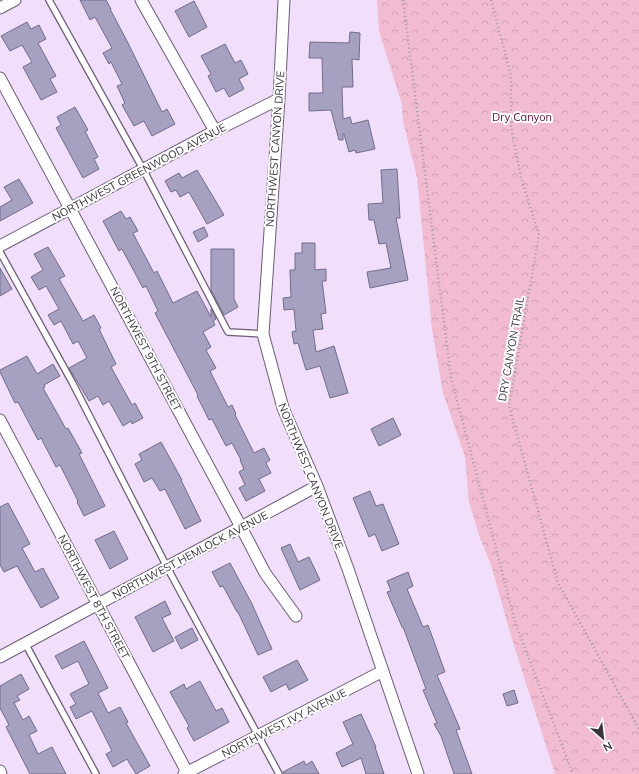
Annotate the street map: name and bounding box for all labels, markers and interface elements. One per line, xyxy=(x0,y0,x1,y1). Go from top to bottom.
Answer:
street label: NORTHWEST CANYON DRIVE xyxy=(263,71,287,227)
park label: Dry Canyon xyxy=(492,110,552,124)
street label: NORTHWEST GREENWOOD AVENUE xyxy=(50,120,228,224)
street label: NORTHWEST 9TH STREET xyxy=(107,284,185,414)
street label: DRY CANYON TRAIL xyxy=(495,296,527,402)
street label: NORTHWEST CANYON DRIVE xyxy=(275,401,347,551)
street label: NORTHWEST HEMLOCK AVENUE xyxy=(110,508,270,602)
street label: NORTHWEST 8TH STREET xyxy=(55,532,133,662)
street label: NORTHWEST IVY AVENUE xyxy=(219,685,349,761)
north arrow xyxy=(583,718,623,758)
text: N xyxy=(601,739,615,755)

